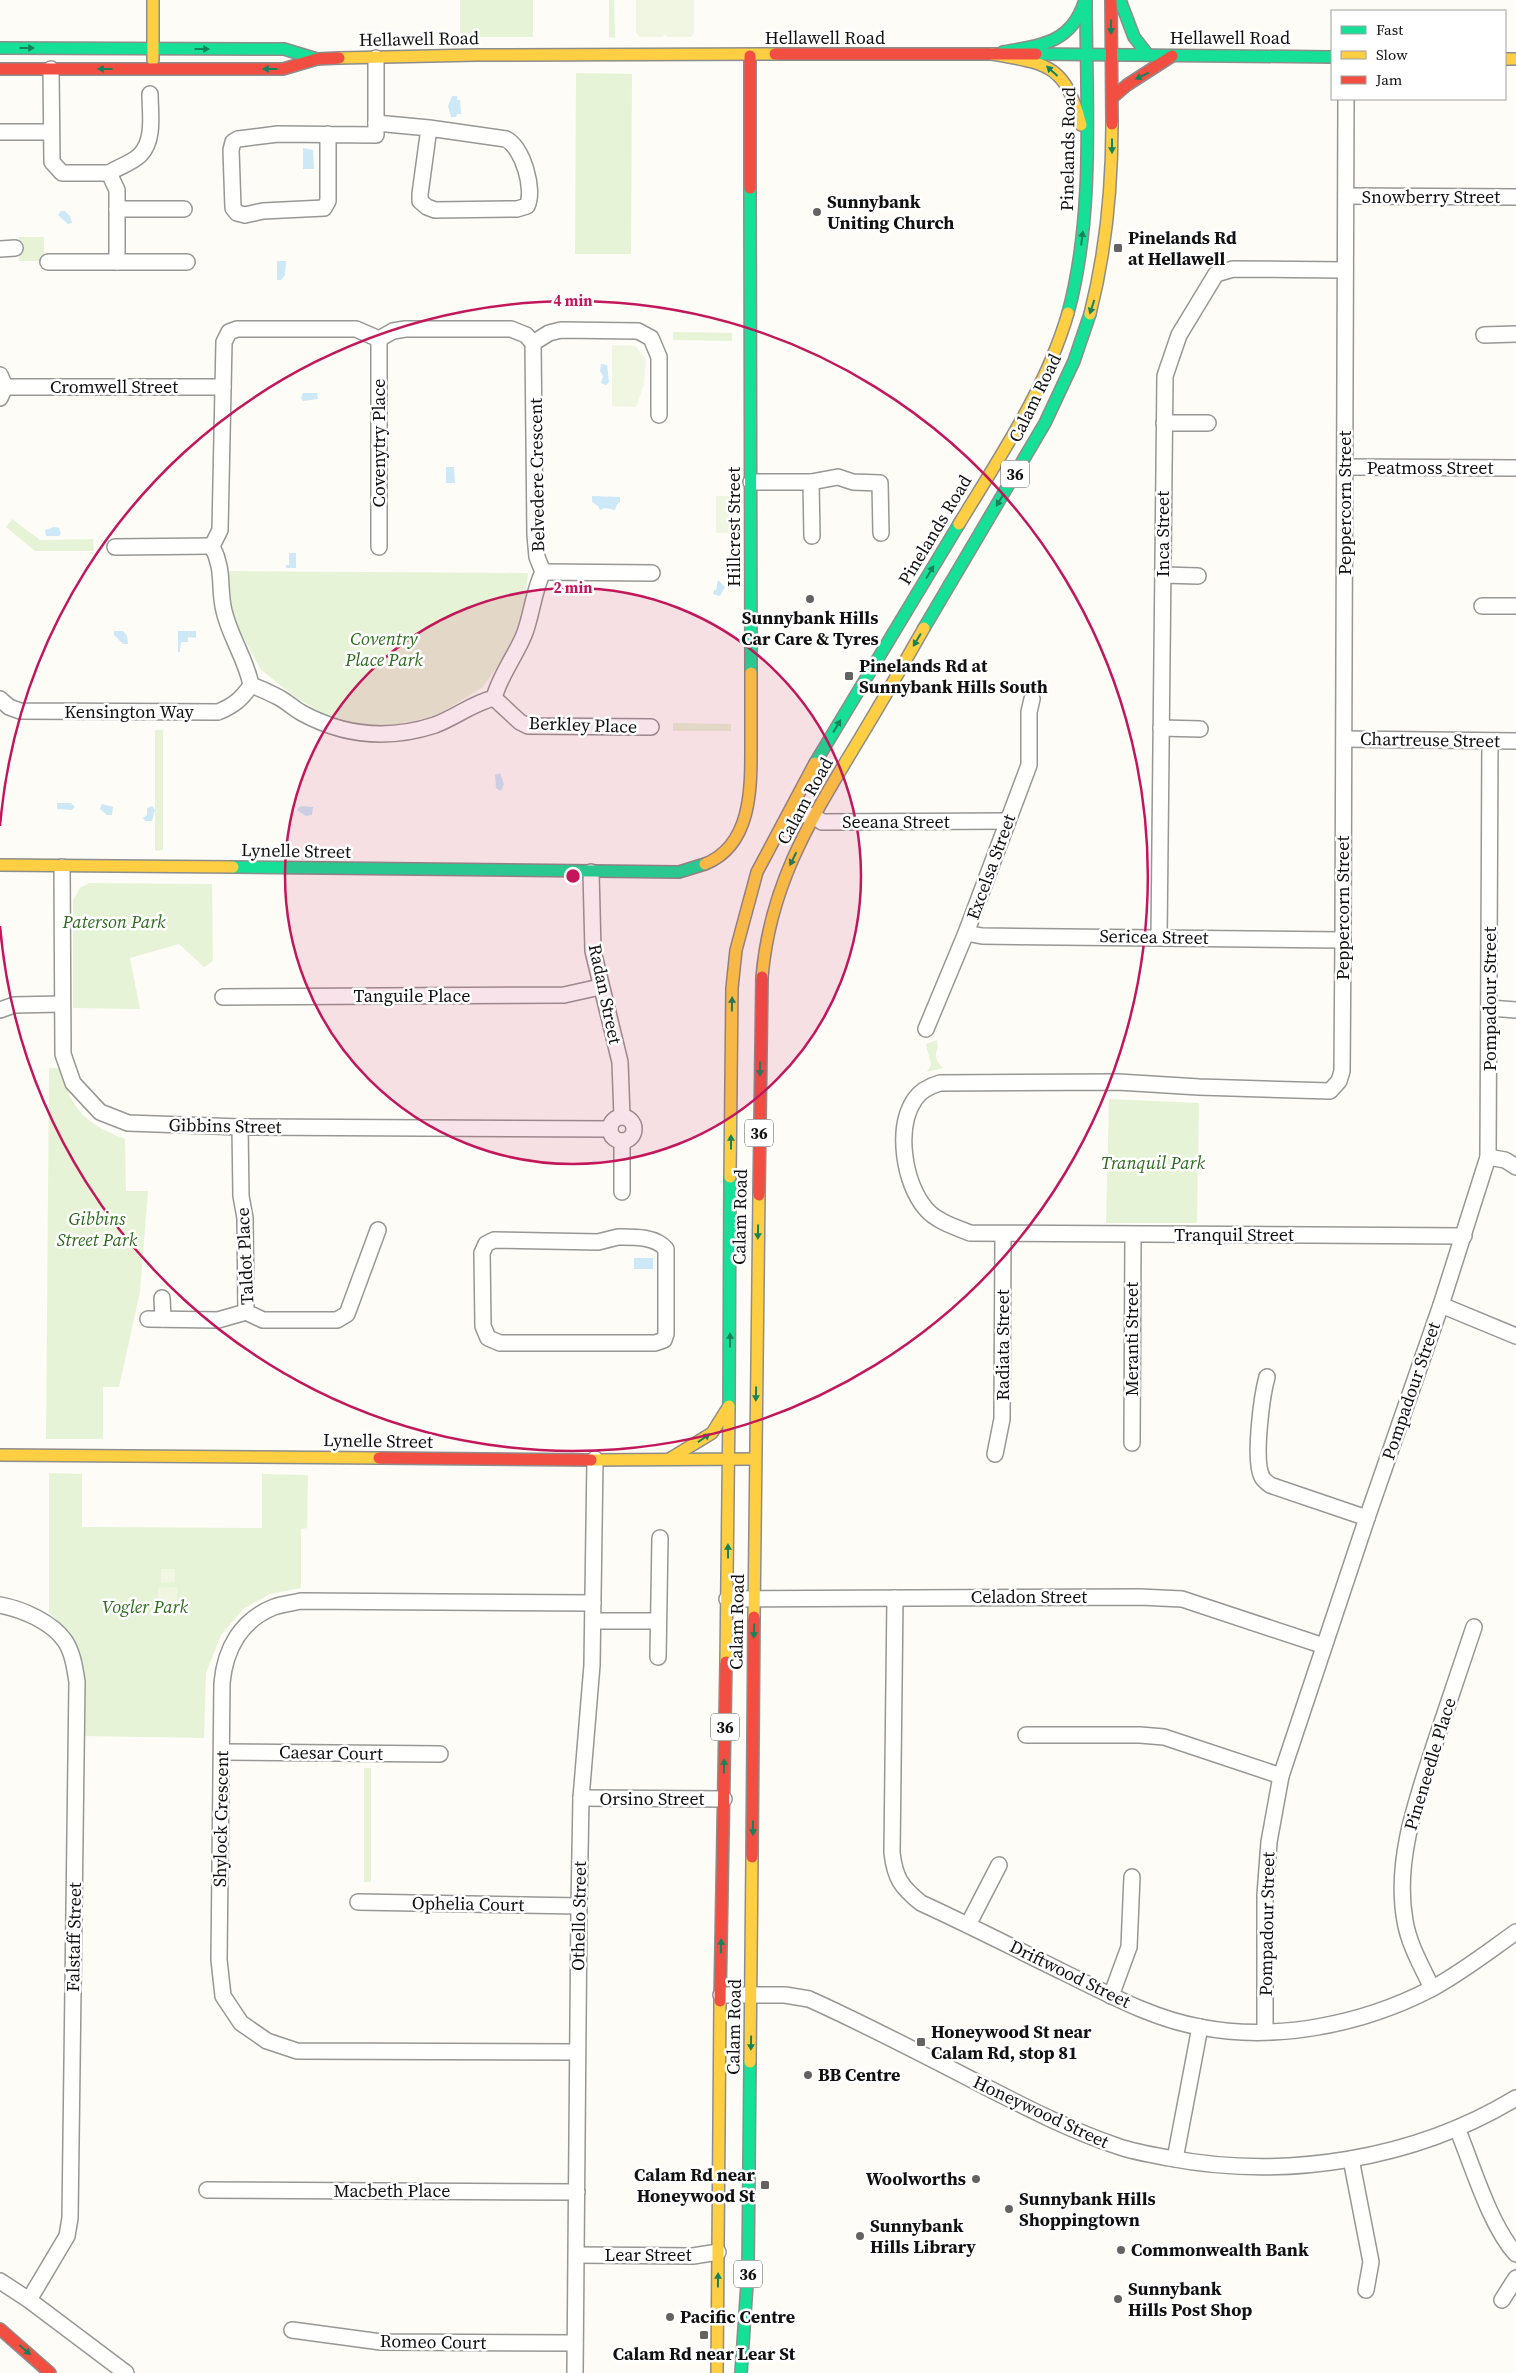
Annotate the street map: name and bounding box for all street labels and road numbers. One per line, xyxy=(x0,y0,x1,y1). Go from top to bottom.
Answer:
street label: Hellawell Road xyxy=(359,25,479,52)
street label: Hellawell Road xyxy=(765,25,885,50)
street label: Hellawell Road xyxy=(1170,25,1290,50)
street label: Pinelands Road xyxy=(1054,87,1081,211)
street label: Snowberry Street xyxy=(1362,184,1500,209)
street label: Calam Road xyxy=(1002,349,1067,446)
street label: Cromwell Street xyxy=(50,374,178,399)
street label: Covenytry Place xyxy=(366,379,391,507)
street label: Belvedere Crescent xyxy=(523,398,550,552)
street label: Peppercorn Street xyxy=(1332,431,1357,575)
street label: Peatmoss Street xyxy=(1367,455,1493,480)
road number: 36 xyxy=(1001,460,1029,488)
street label: Hillcrest Street xyxy=(721,467,746,587)
street label: Pinelands Road xyxy=(892,470,977,589)
street label: Inca Street xyxy=(1150,491,1175,577)
street label: Kensington Way xyxy=(64,699,195,724)
street label: Berkley Place xyxy=(528,710,638,739)
street label: Chartreuse Street xyxy=(1360,726,1500,753)
street label: Calam Road xyxy=(770,753,839,849)
street label: Seeana Street xyxy=(842,809,950,834)
street label: Excelsa Street xyxy=(960,810,1021,923)
street label: Peppercorn Street xyxy=(1330,836,1355,980)
street label: Lynelle Street xyxy=(241,837,351,864)
street label: Sericea Street xyxy=(1099,923,1209,950)
street label: Pompadour Street xyxy=(1477,927,1502,1071)
street label: Radan Street xyxy=(583,942,628,1046)
street label: Tanguile Place xyxy=(354,983,470,1008)
street label: Gibbins Street xyxy=(168,1112,282,1139)
road number: 36 xyxy=(745,1120,773,1146)
street label: Calam Road xyxy=(726,1169,753,1265)
street label: Taldot Place xyxy=(229,1207,260,1305)
street label: Tranquil Street xyxy=(1174,1222,1294,1247)
street label: Meranti Street xyxy=(1119,1282,1144,1396)
street label: Radiata Street xyxy=(990,1289,1015,1401)
street label: Pompadour Street xyxy=(1375,1318,1446,1463)
street label: Lynelle Street xyxy=(323,1427,433,1454)
street label: Calam Road xyxy=(723,1574,750,1670)
street label: Celadon Street xyxy=(971,1584,1087,1609)
street label: Pineneedle Place xyxy=(1397,1695,1462,1833)
road number: 36 xyxy=(711,1714,739,1740)
street label: Caesar Court xyxy=(279,1739,383,1766)
street label: Shylock Crescent xyxy=(207,1750,234,1887)
street label: Orsino Street xyxy=(600,1786,705,1811)
street label: Pompadour Street xyxy=(1253,1851,1280,1996)
street label: Othello Street xyxy=(565,1861,592,1971)
street label: Falstaff Street xyxy=(60,1882,87,1992)
street label: Ophelia Court xyxy=(412,1890,525,1917)
street label: Driftwood Street xyxy=(1006,1933,1135,2014)
street label: Calam Road xyxy=(720,1979,747,2075)
street label: Honeywood Street xyxy=(969,2069,1113,2154)
street label: Macbeth Place xyxy=(334,2178,450,2203)
street label: Lear Street xyxy=(604,2242,692,2267)
road number: 36 xyxy=(734,2260,762,2288)
street label: Romeo Court xyxy=(380,2328,486,2355)

